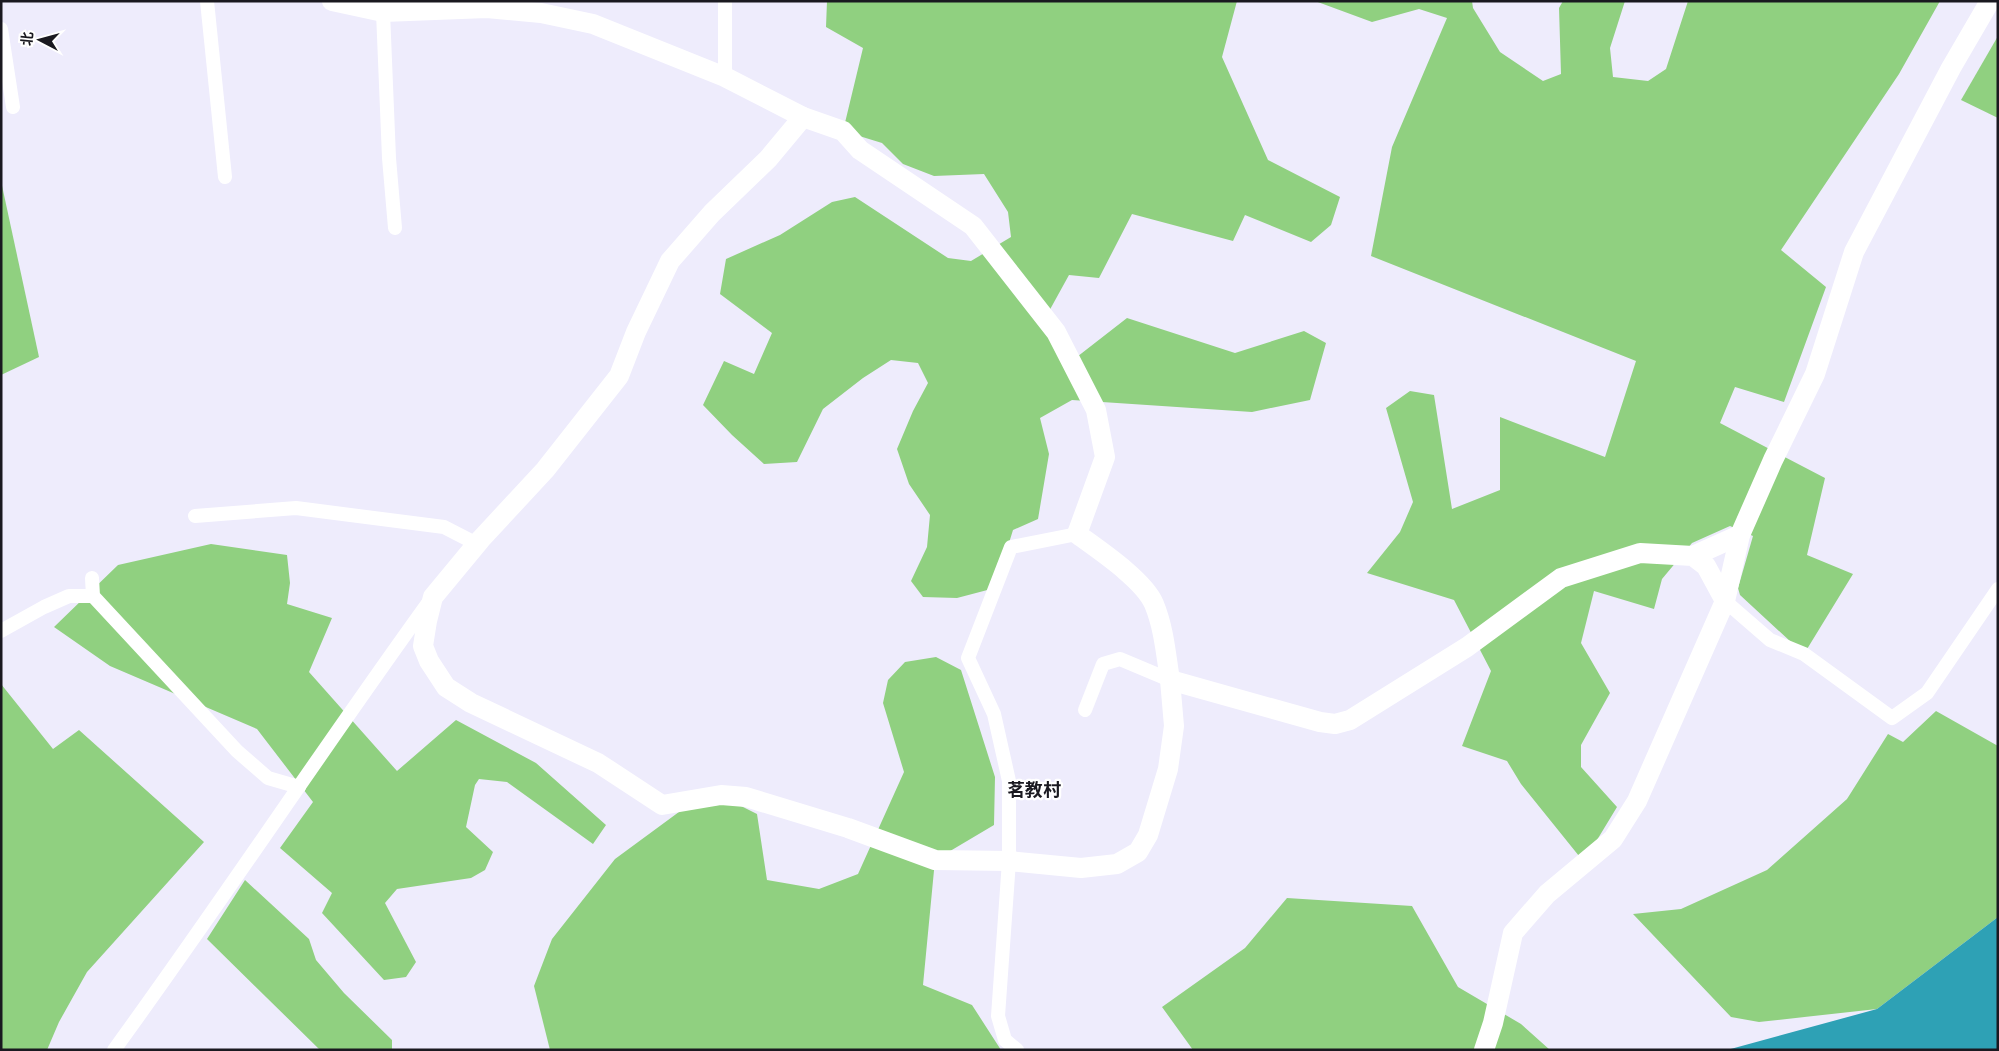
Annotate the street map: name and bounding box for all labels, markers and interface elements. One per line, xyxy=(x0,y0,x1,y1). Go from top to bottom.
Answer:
north arrow xyxy=(15,15,65,65)
text: 北 xyxy=(16,31,37,47)
district label: 茗教村 xyxy=(1007,777,1061,801)

